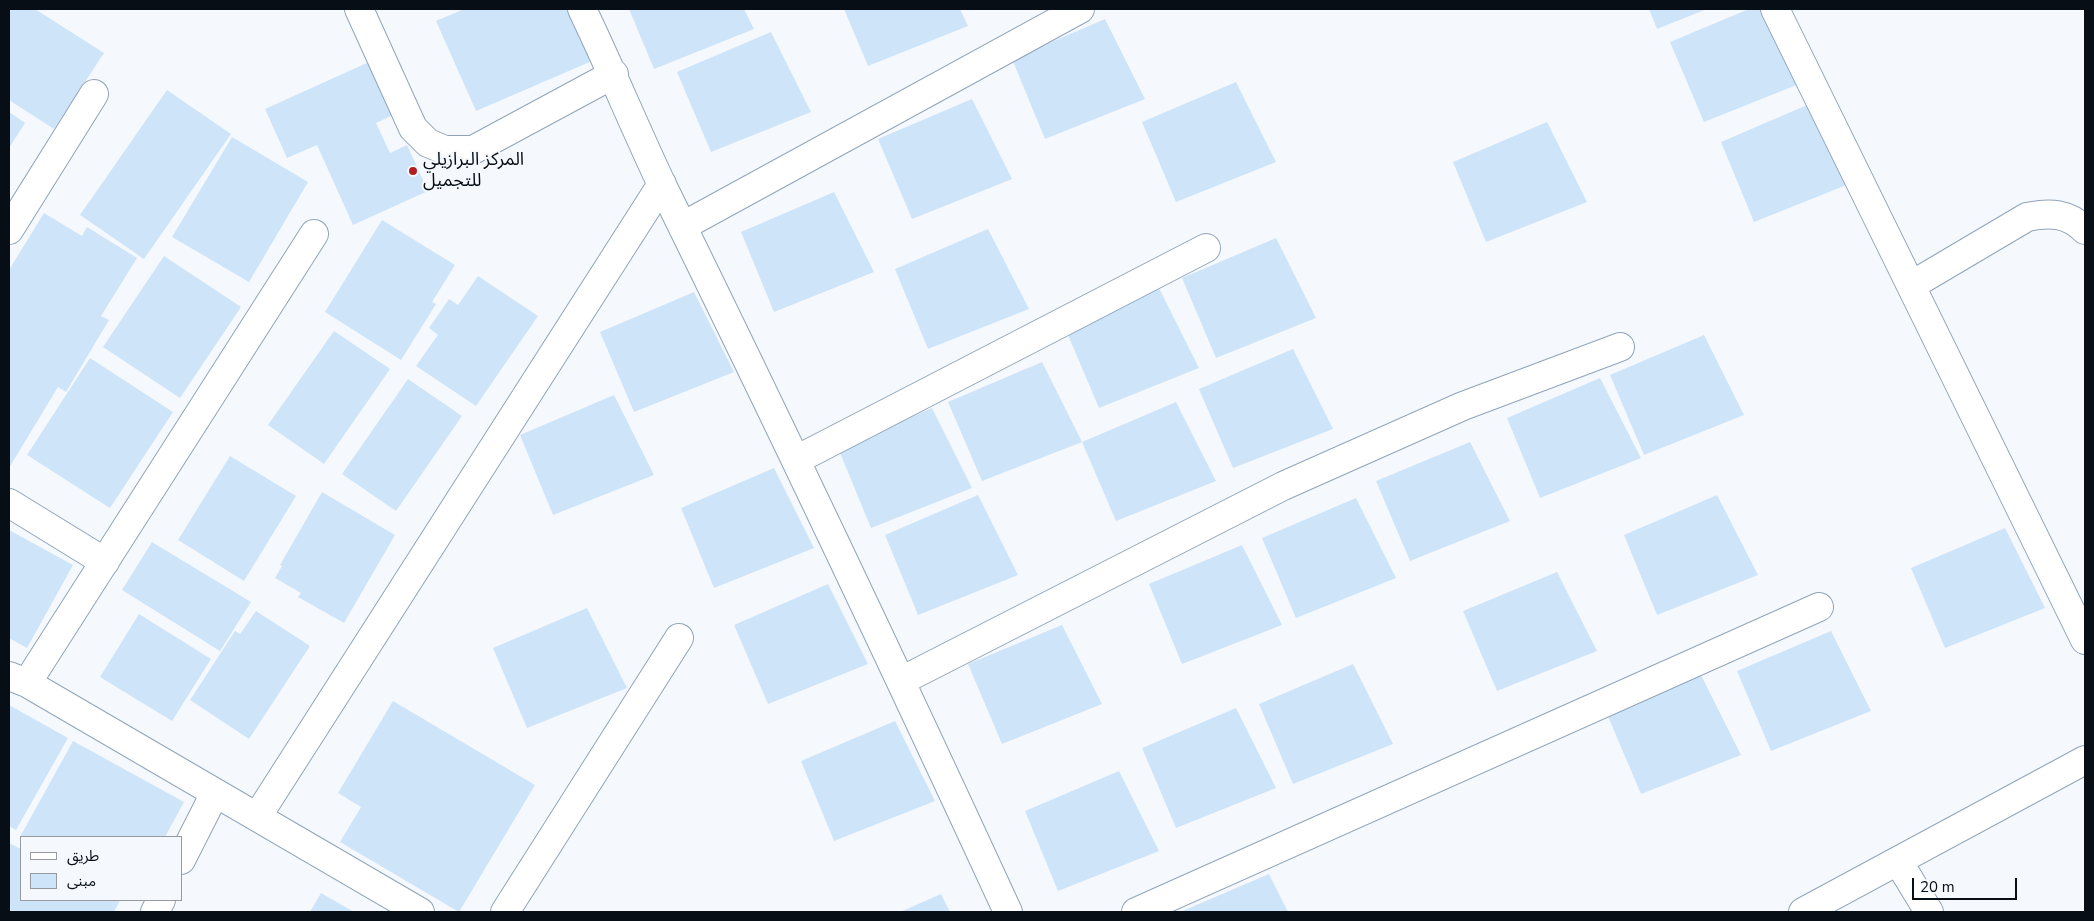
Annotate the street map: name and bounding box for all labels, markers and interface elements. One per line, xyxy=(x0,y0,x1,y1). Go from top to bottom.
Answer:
place label: المركز البرازيلي للتجميل xyxy=(423,150,524,192)
marker: المركز البرازيلي للتجميل xyxy=(407,165,419,177)
legend xyxy=(20,836,182,901)
text: طريق xyxy=(67,846,99,866)
scale bar xyxy=(1914,868,2019,900)
text: مبنى xyxy=(67,871,96,891)
text: 20 m xyxy=(1920,877,1955,897)

